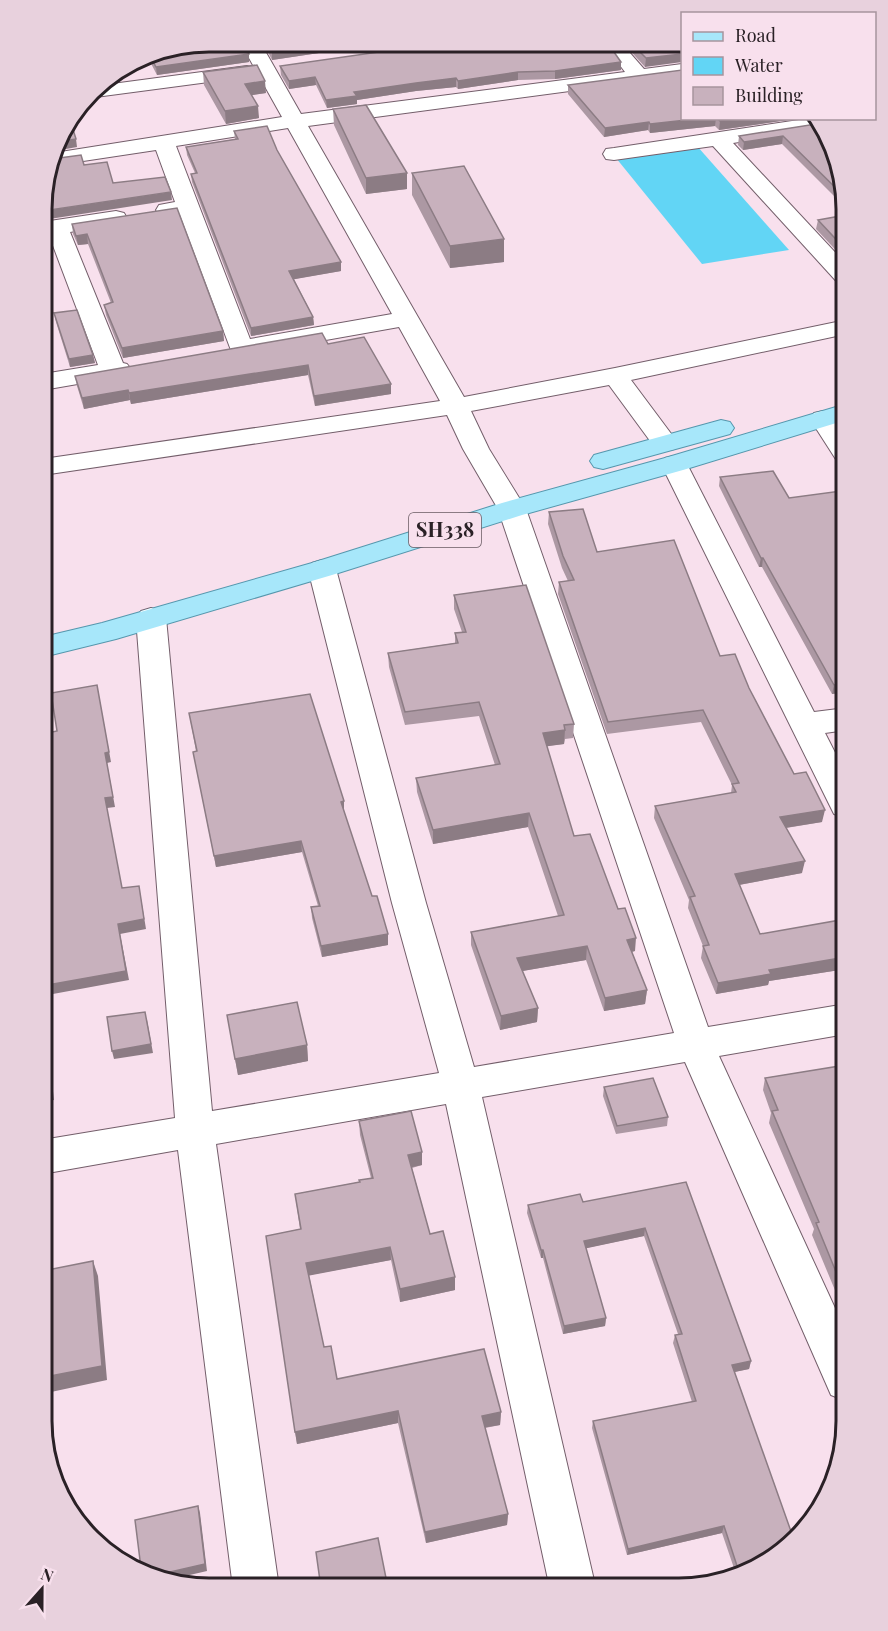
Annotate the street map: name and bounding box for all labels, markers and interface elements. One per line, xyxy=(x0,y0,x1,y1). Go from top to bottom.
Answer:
legend xyxy=(681,12,876,120)
text: Road xyxy=(735,23,776,47)
text: Water xyxy=(734,53,783,77)
text: Building xyxy=(735,83,803,107)
road number: SH338 xyxy=(409,513,481,547)
north arrow xyxy=(12,1559,72,1619)
text: N xyxy=(38,1563,57,1587)

